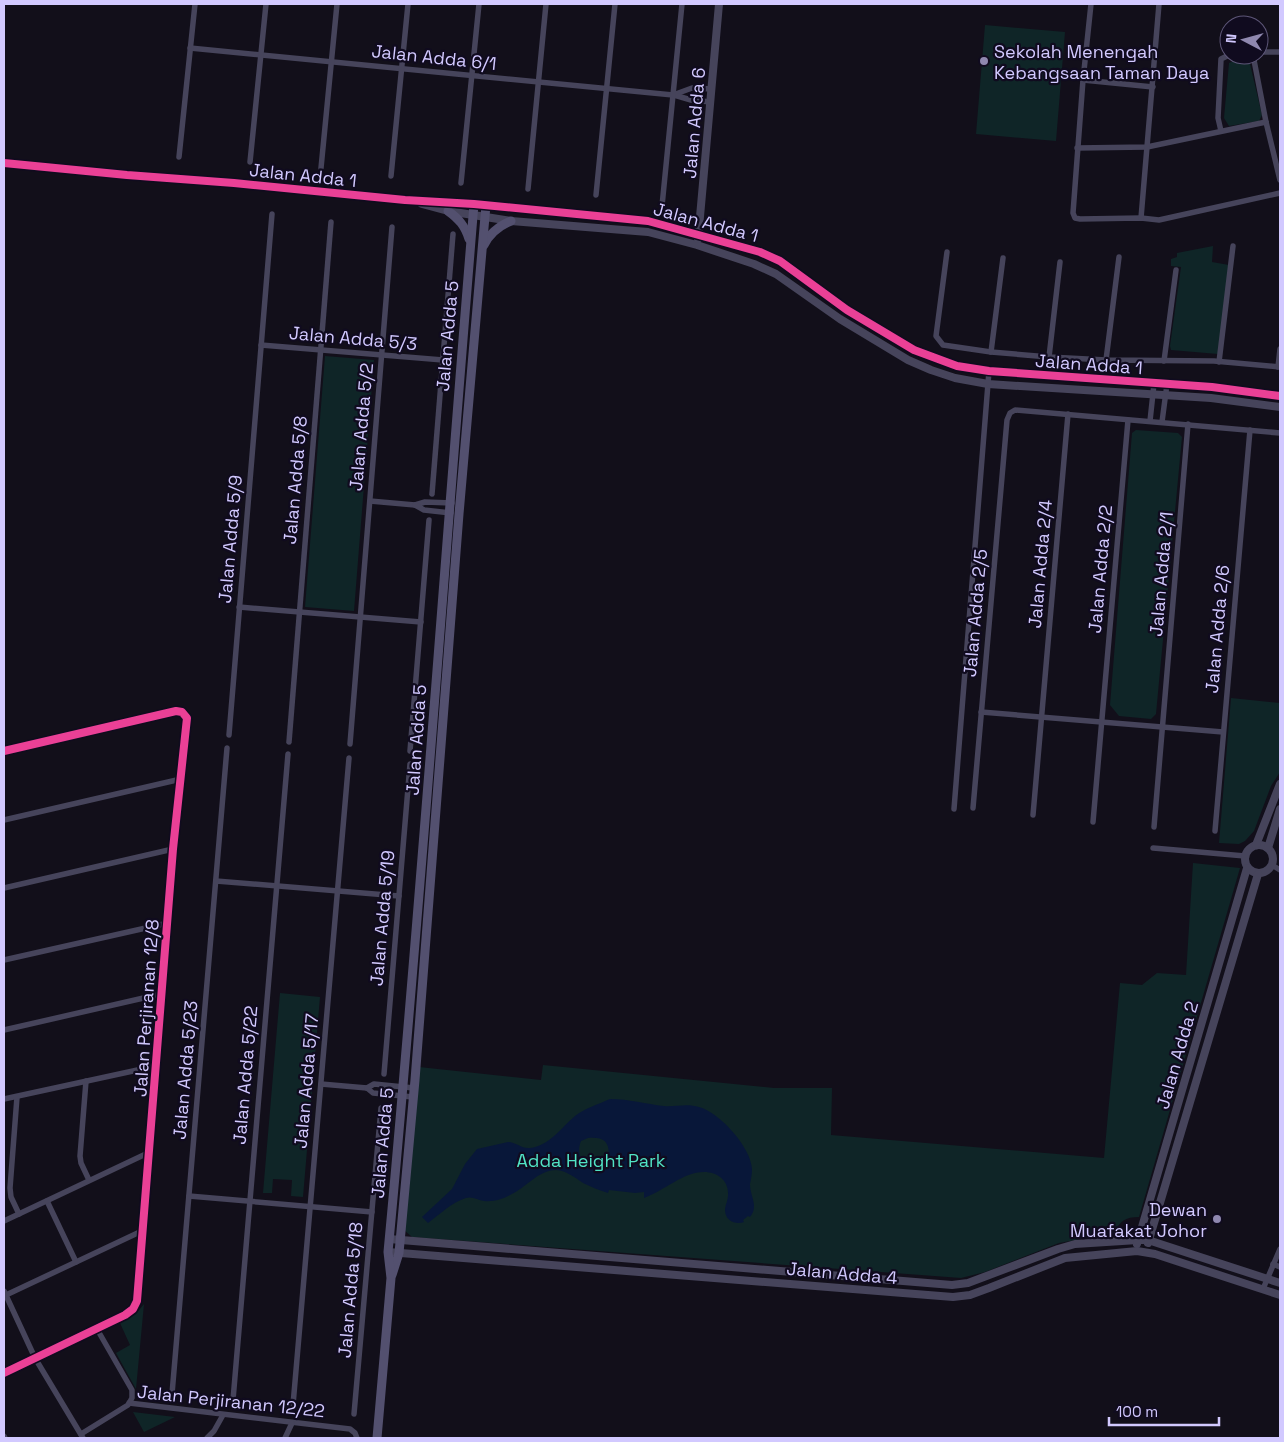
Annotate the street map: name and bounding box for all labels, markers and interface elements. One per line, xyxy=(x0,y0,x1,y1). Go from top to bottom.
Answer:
north arrow xyxy=(1219,15,1269,65)
text: N xyxy=(1222,33,1241,44)
street label: Jalan Adda 6/1 xyxy=(370,39,498,75)
place label: Sekolah Menengah Kebangsaan Taman Daya xyxy=(994,40,1209,84)
marker: Sekolah Menengah Kebangsaan Taman Daya xyxy=(978,55,990,67)
street label: Jalan Adda 6 xyxy=(678,67,710,179)
street label: Jalan Adda 1 xyxy=(248,158,358,192)
street label: Jalan Adda 1 xyxy=(651,197,761,247)
street label: Jalan Adda 5 xyxy=(431,280,463,392)
street label: Jalan Adda 5/3 xyxy=(288,321,418,355)
street label: Jalan Adda 1 xyxy=(1034,349,1144,379)
street label: Jalan Adda 5/2 xyxy=(344,362,378,492)
street label: Jalan Adda 5/8 xyxy=(278,415,312,545)
street label: Jalan Adda 5/9 xyxy=(213,474,247,604)
street label: Jalan Adda 2/4 xyxy=(1023,499,1057,629)
street label: Jalan Adda 2/2 xyxy=(1083,504,1117,634)
street label: Jalan Adda 2/1 xyxy=(1144,511,1178,637)
street label: Jalan Adda 2/5 xyxy=(958,548,992,678)
street label: Jalan Adda 2/6 xyxy=(1200,564,1234,694)
street label: Jalan Adda 5 xyxy=(401,684,431,796)
street label: Jalan Adda 5/19 xyxy=(365,849,399,987)
street label: Jalan Perjiranan 12/8 xyxy=(128,918,164,1098)
street label: Jalan Adda 2 xyxy=(1151,998,1203,1112)
street label: Jalan Adda 5/23 xyxy=(167,1000,203,1140)
street label: Jalan Adda 5/22 xyxy=(227,1005,263,1145)
street label: Jalan Adda 5/17 xyxy=(289,1013,323,1149)
street label: Jalan Adda 5 xyxy=(366,1087,398,1199)
park label: Adda Height Park xyxy=(516,1149,666,1172)
place label: Dewan Muafakat Johor xyxy=(1070,1198,1207,1242)
marker: Dewan Muafakat Johor xyxy=(1211,1213,1223,1225)
street label: Jalan Adda 5/18 xyxy=(333,1221,367,1359)
street label: Jalan Adda 4 xyxy=(785,1257,899,1289)
street label: Jalan Perjiranan 12/22 xyxy=(136,1380,326,1422)
scale bar xyxy=(1109,1394,1219,1426)
text: 100 m xyxy=(1116,1402,1158,1421)

